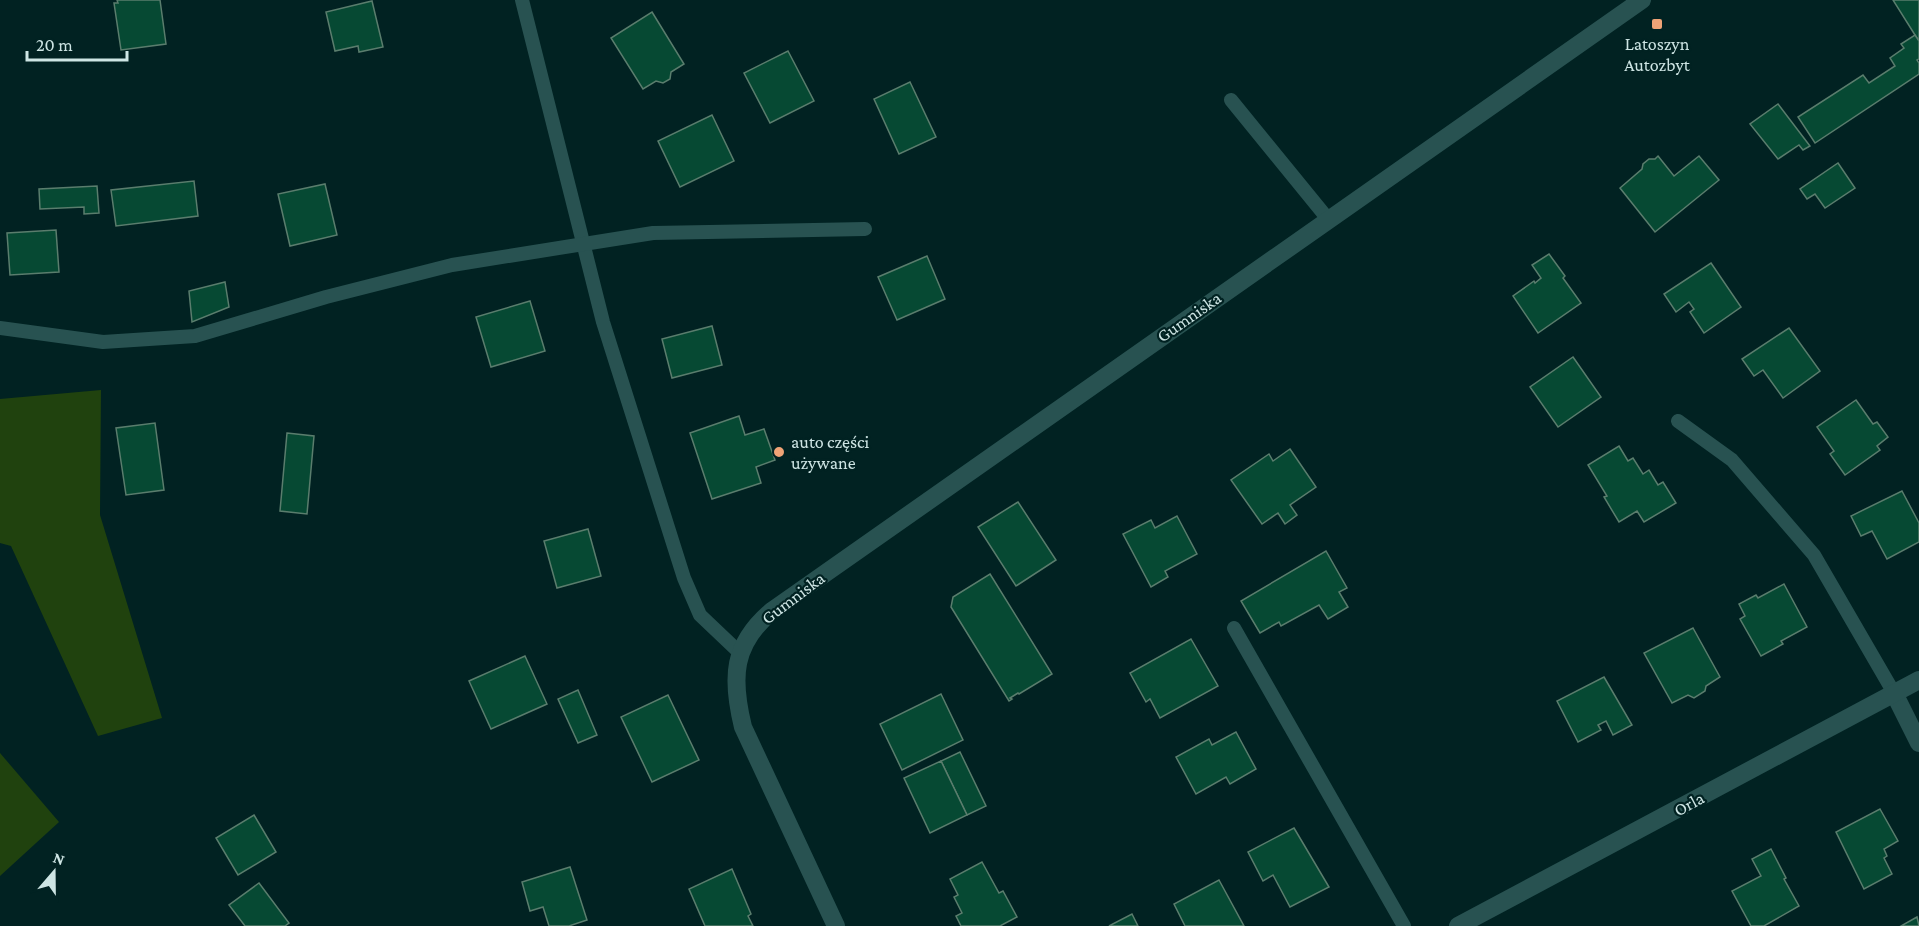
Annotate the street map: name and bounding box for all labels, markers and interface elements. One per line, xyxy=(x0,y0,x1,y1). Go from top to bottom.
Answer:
marker: Latoszyn Autozbyt xyxy=(1650,17,1664,31)
scale bar xyxy=(27,24,128,62)
place label: Latoszyn Autozbyt xyxy=(1624,34,1691,75)
text: 20 m xyxy=(36,35,73,55)
street label: Gumniska xyxy=(1153,288,1225,346)
place label: auto części używane xyxy=(791,432,870,473)
marker: auto części używane xyxy=(772,445,786,459)
street label: Gumniska xyxy=(758,568,828,628)
street label: Orla xyxy=(1670,788,1708,820)
north arrow xyxy=(24,842,84,902)
text: N xyxy=(51,849,67,868)

